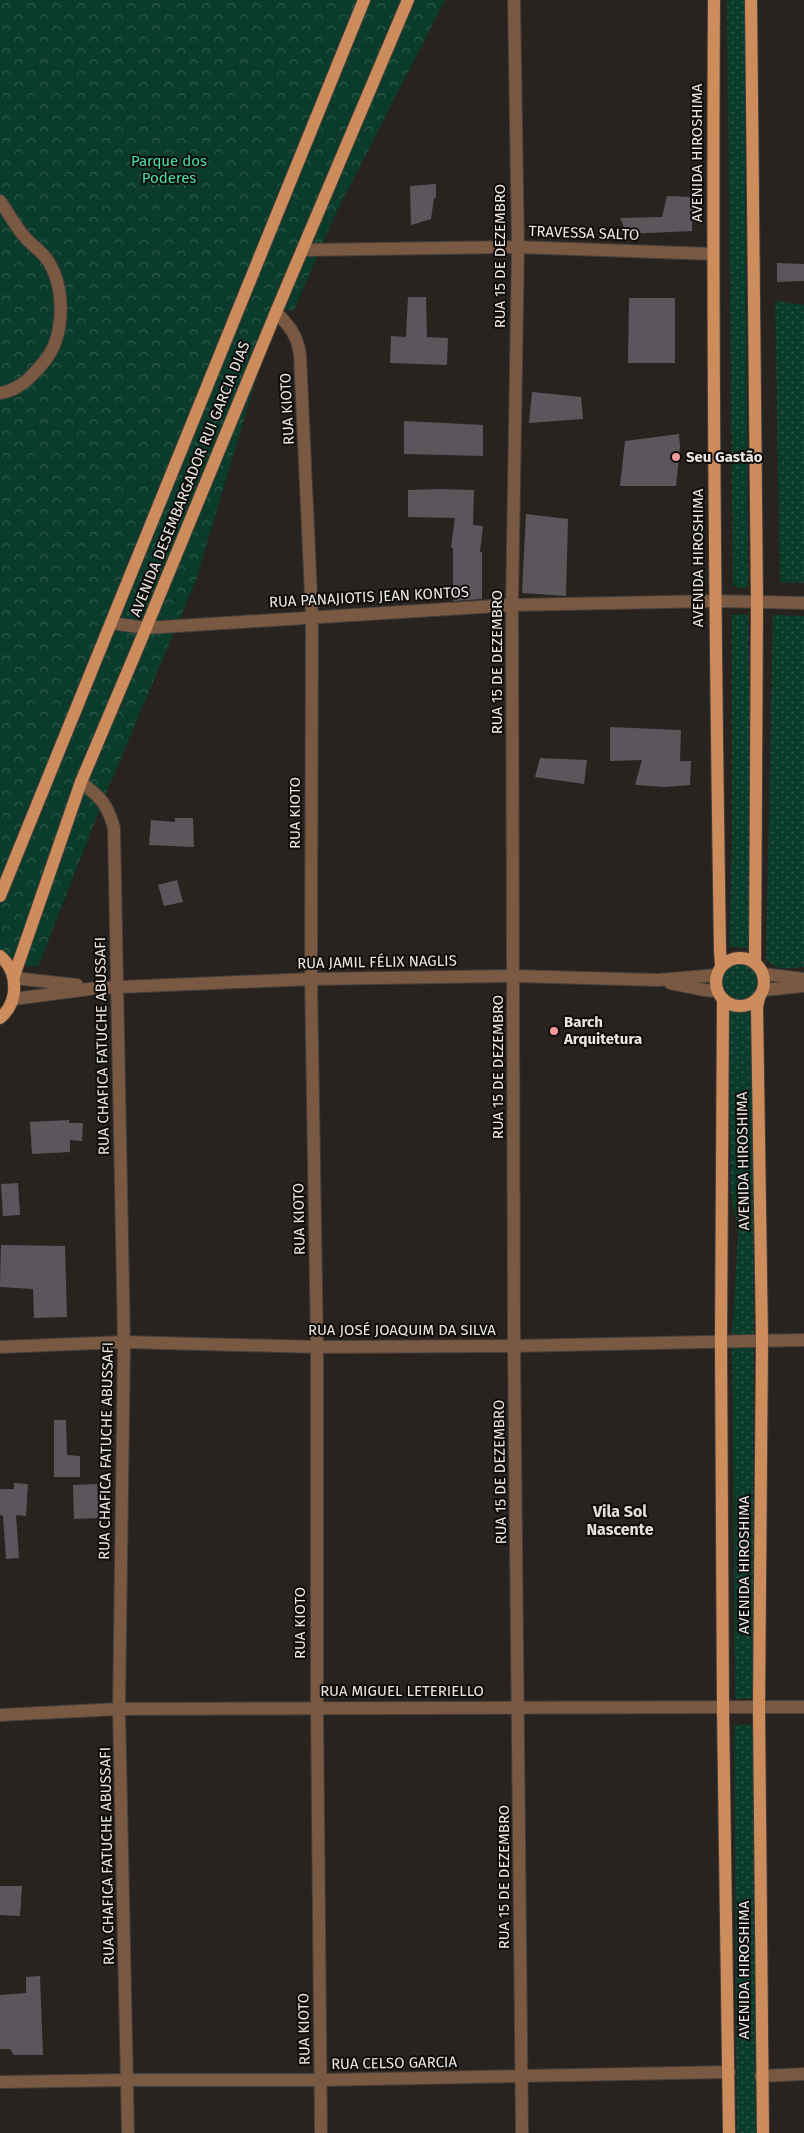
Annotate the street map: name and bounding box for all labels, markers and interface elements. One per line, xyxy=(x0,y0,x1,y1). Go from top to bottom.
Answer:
street label: AVENIDA HIROSHIMA xyxy=(688,83,706,222)
park label: Parque dos Poderes xyxy=(131,152,207,187)
street label: RUA 15 DE DEZEMBRO xyxy=(491,184,509,328)
street label: TRAVESSA SALTO xyxy=(528,222,640,244)
street label: AVENIDA DESEMBARGADOR RUI GARCIA DIAS xyxy=(126,339,254,619)
street label: RUA KIOTO xyxy=(276,373,298,445)
place label: Seu Gastão xyxy=(686,448,763,466)
marker: Seu Gastão xyxy=(670,451,682,463)
street label: AVENIDA HIROSHIMA xyxy=(689,488,707,627)
street label: RUA PANAJIOTIS JEAN KONTOS xyxy=(269,583,469,611)
street label: RUA 15 DE DEZEMBRO xyxy=(488,590,506,734)
street label: RUA KIOTO xyxy=(286,777,304,849)
street label: RUA CHAFICA FATUCHE ABUSSAFI xyxy=(91,937,113,1155)
street label: RUA JAMIL FÉLIX NAGLIS xyxy=(297,952,457,972)
street label: RUA 15 DE DEZEMBRO xyxy=(489,995,507,1139)
place label: Barch Arquitetura xyxy=(563,1013,642,1048)
marker: Barch Arquitetura xyxy=(548,1025,560,1037)
street label: AVENIDA HIROSHIMA xyxy=(733,1091,753,1230)
street label: RUA KIOTO xyxy=(289,1183,309,1255)
street label: RUA JOSÉ JOAQUIM DA SILVA xyxy=(308,1321,496,1339)
street label: RUA CHAFICA FATUCHE ABUSSAFI xyxy=(95,1342,117,1560)
street label: RUA 15 DE DEZEMBRO xyxy=(490,1400,510,1544)
street label: AVENIDA HIROSHIMA xyxy=(735,1495,753,1634)
district label: Vila Sol Nascente xyxy=(586,1502,654,1539)
street label: RUA KIOTO xyxy=(291,1587,309,1659)
street label: RUA MIGUEL LETERIELLO xyxy=(320,1682,484,1700)
street label: RUA CHAFICA FATUCHE ABUSSAFI xyxy=(96,1747,118,1965)
street label: RUA 15 DE DEZEMBRO xyxy=(495,1805,513,1949)
street label: AVENIDA HIROSHIMA xyxy=(735,1900,753,2039)
street label: RUA KIOTO xyxy=(294,1993,314,2065)
street label: RUA CELSO GARCIA xyxy=(331,2053,458,2073)

